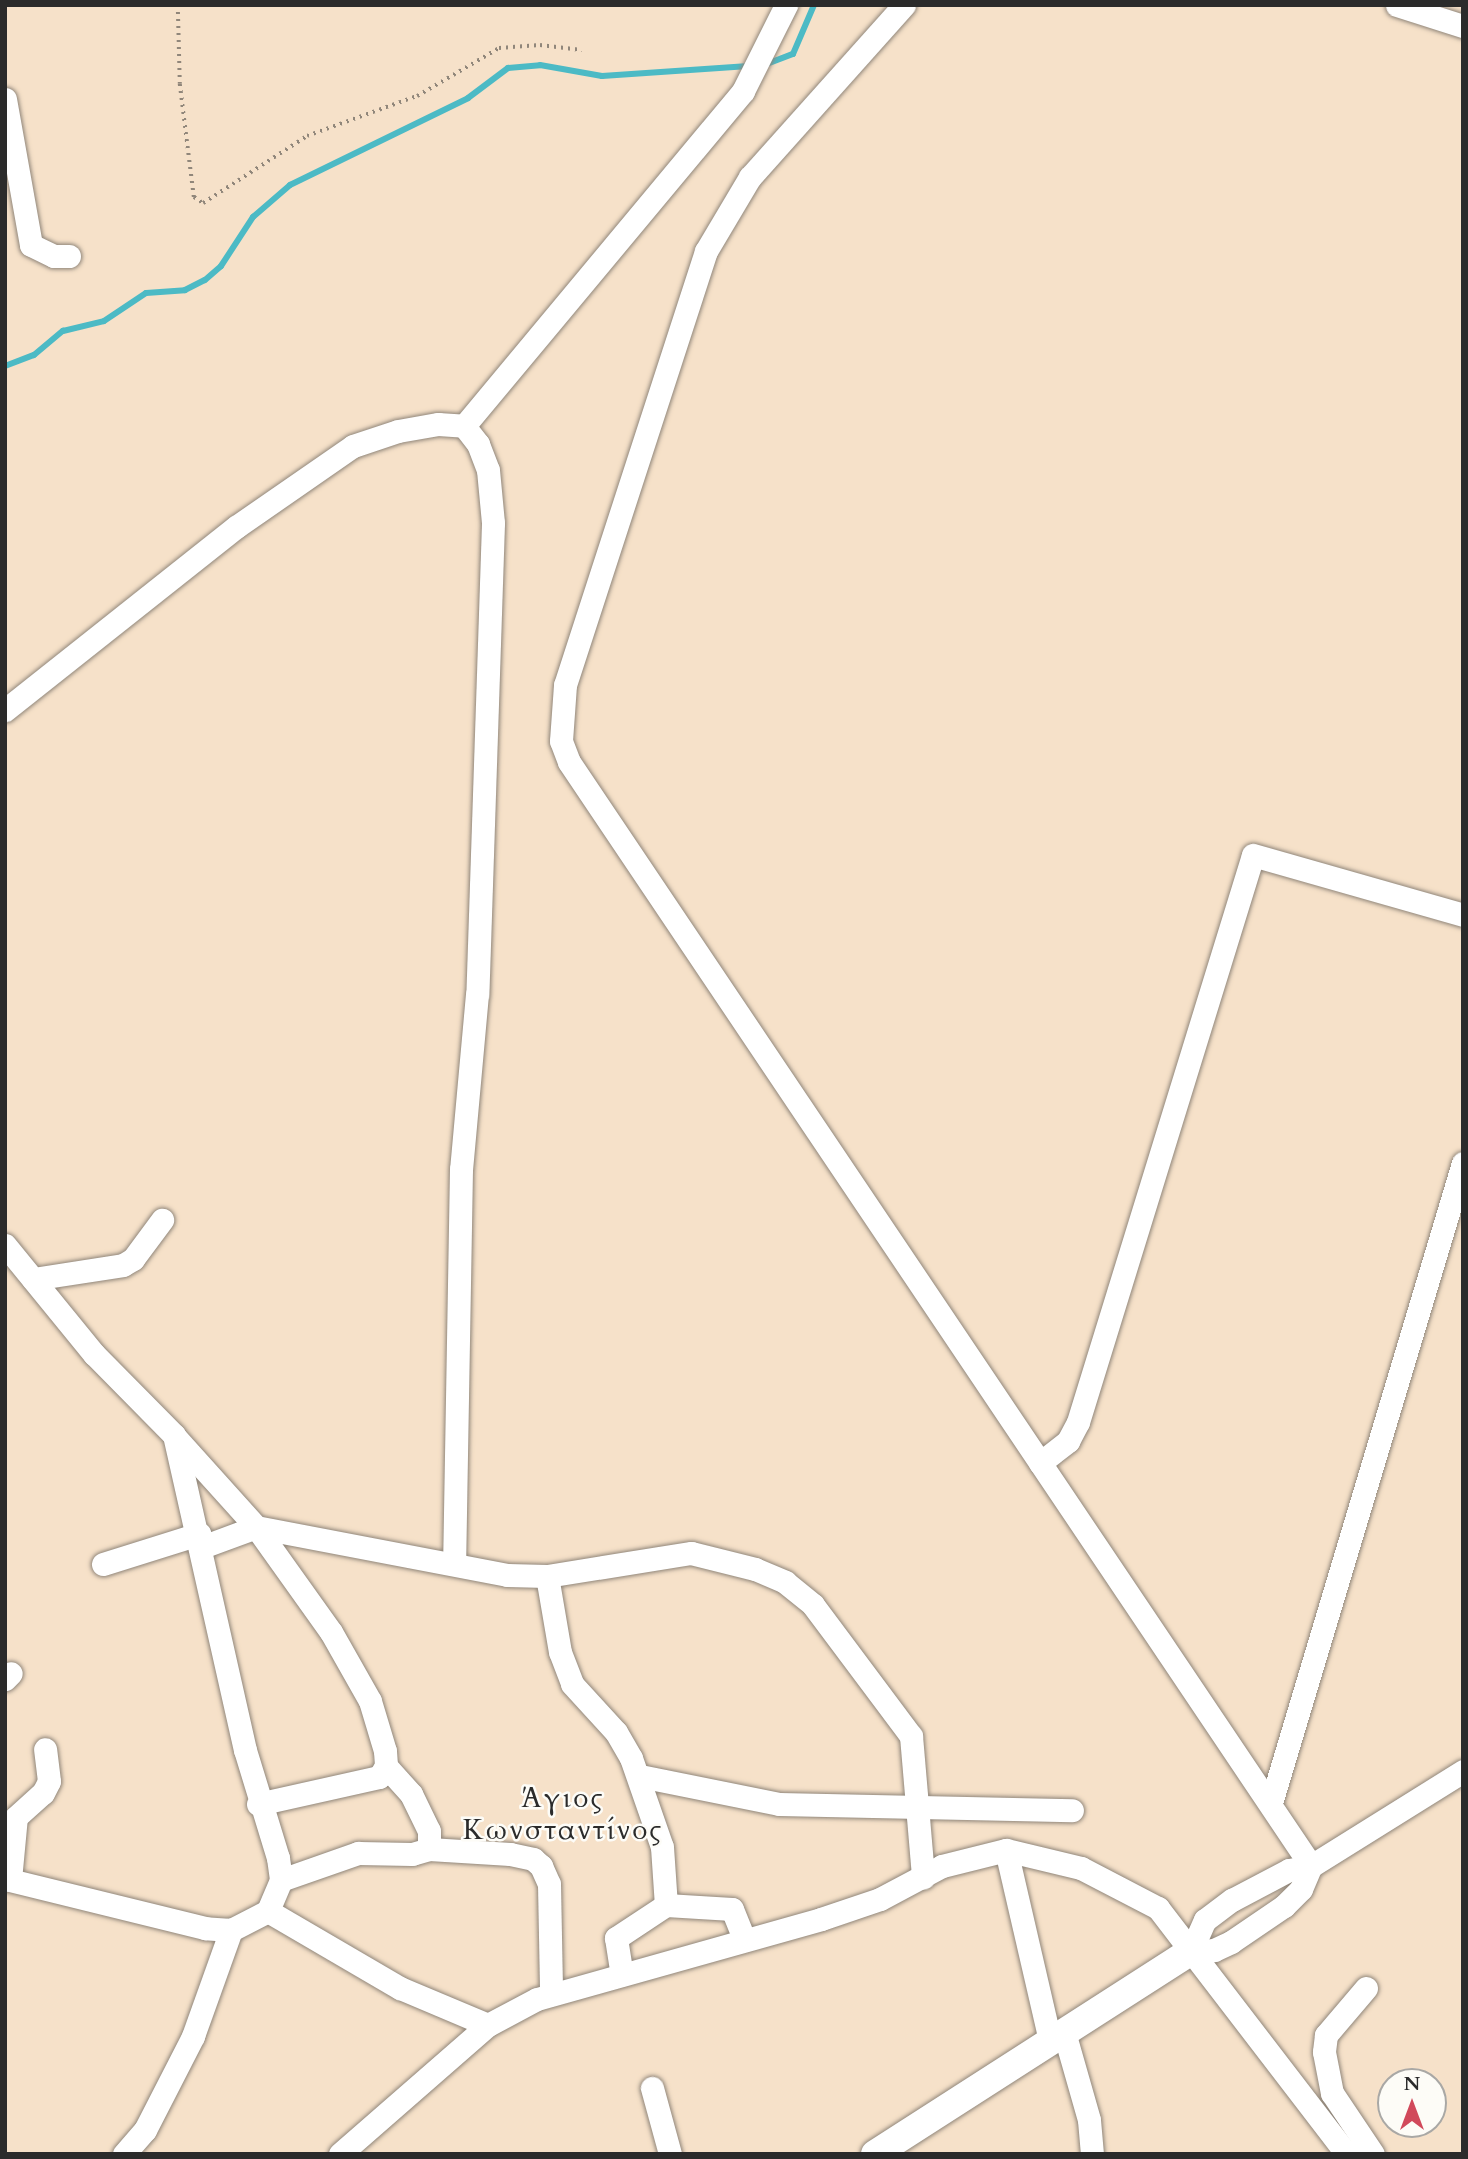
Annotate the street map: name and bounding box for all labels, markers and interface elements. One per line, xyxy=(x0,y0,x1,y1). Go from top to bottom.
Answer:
district label: Άγιος Κωνσταντίνος xyxy=(464,1781,662,1847)
north arrow xyxy=(1377,2068,1447,2138)
text: N xyxy=(1404,2071,1420,2097)

